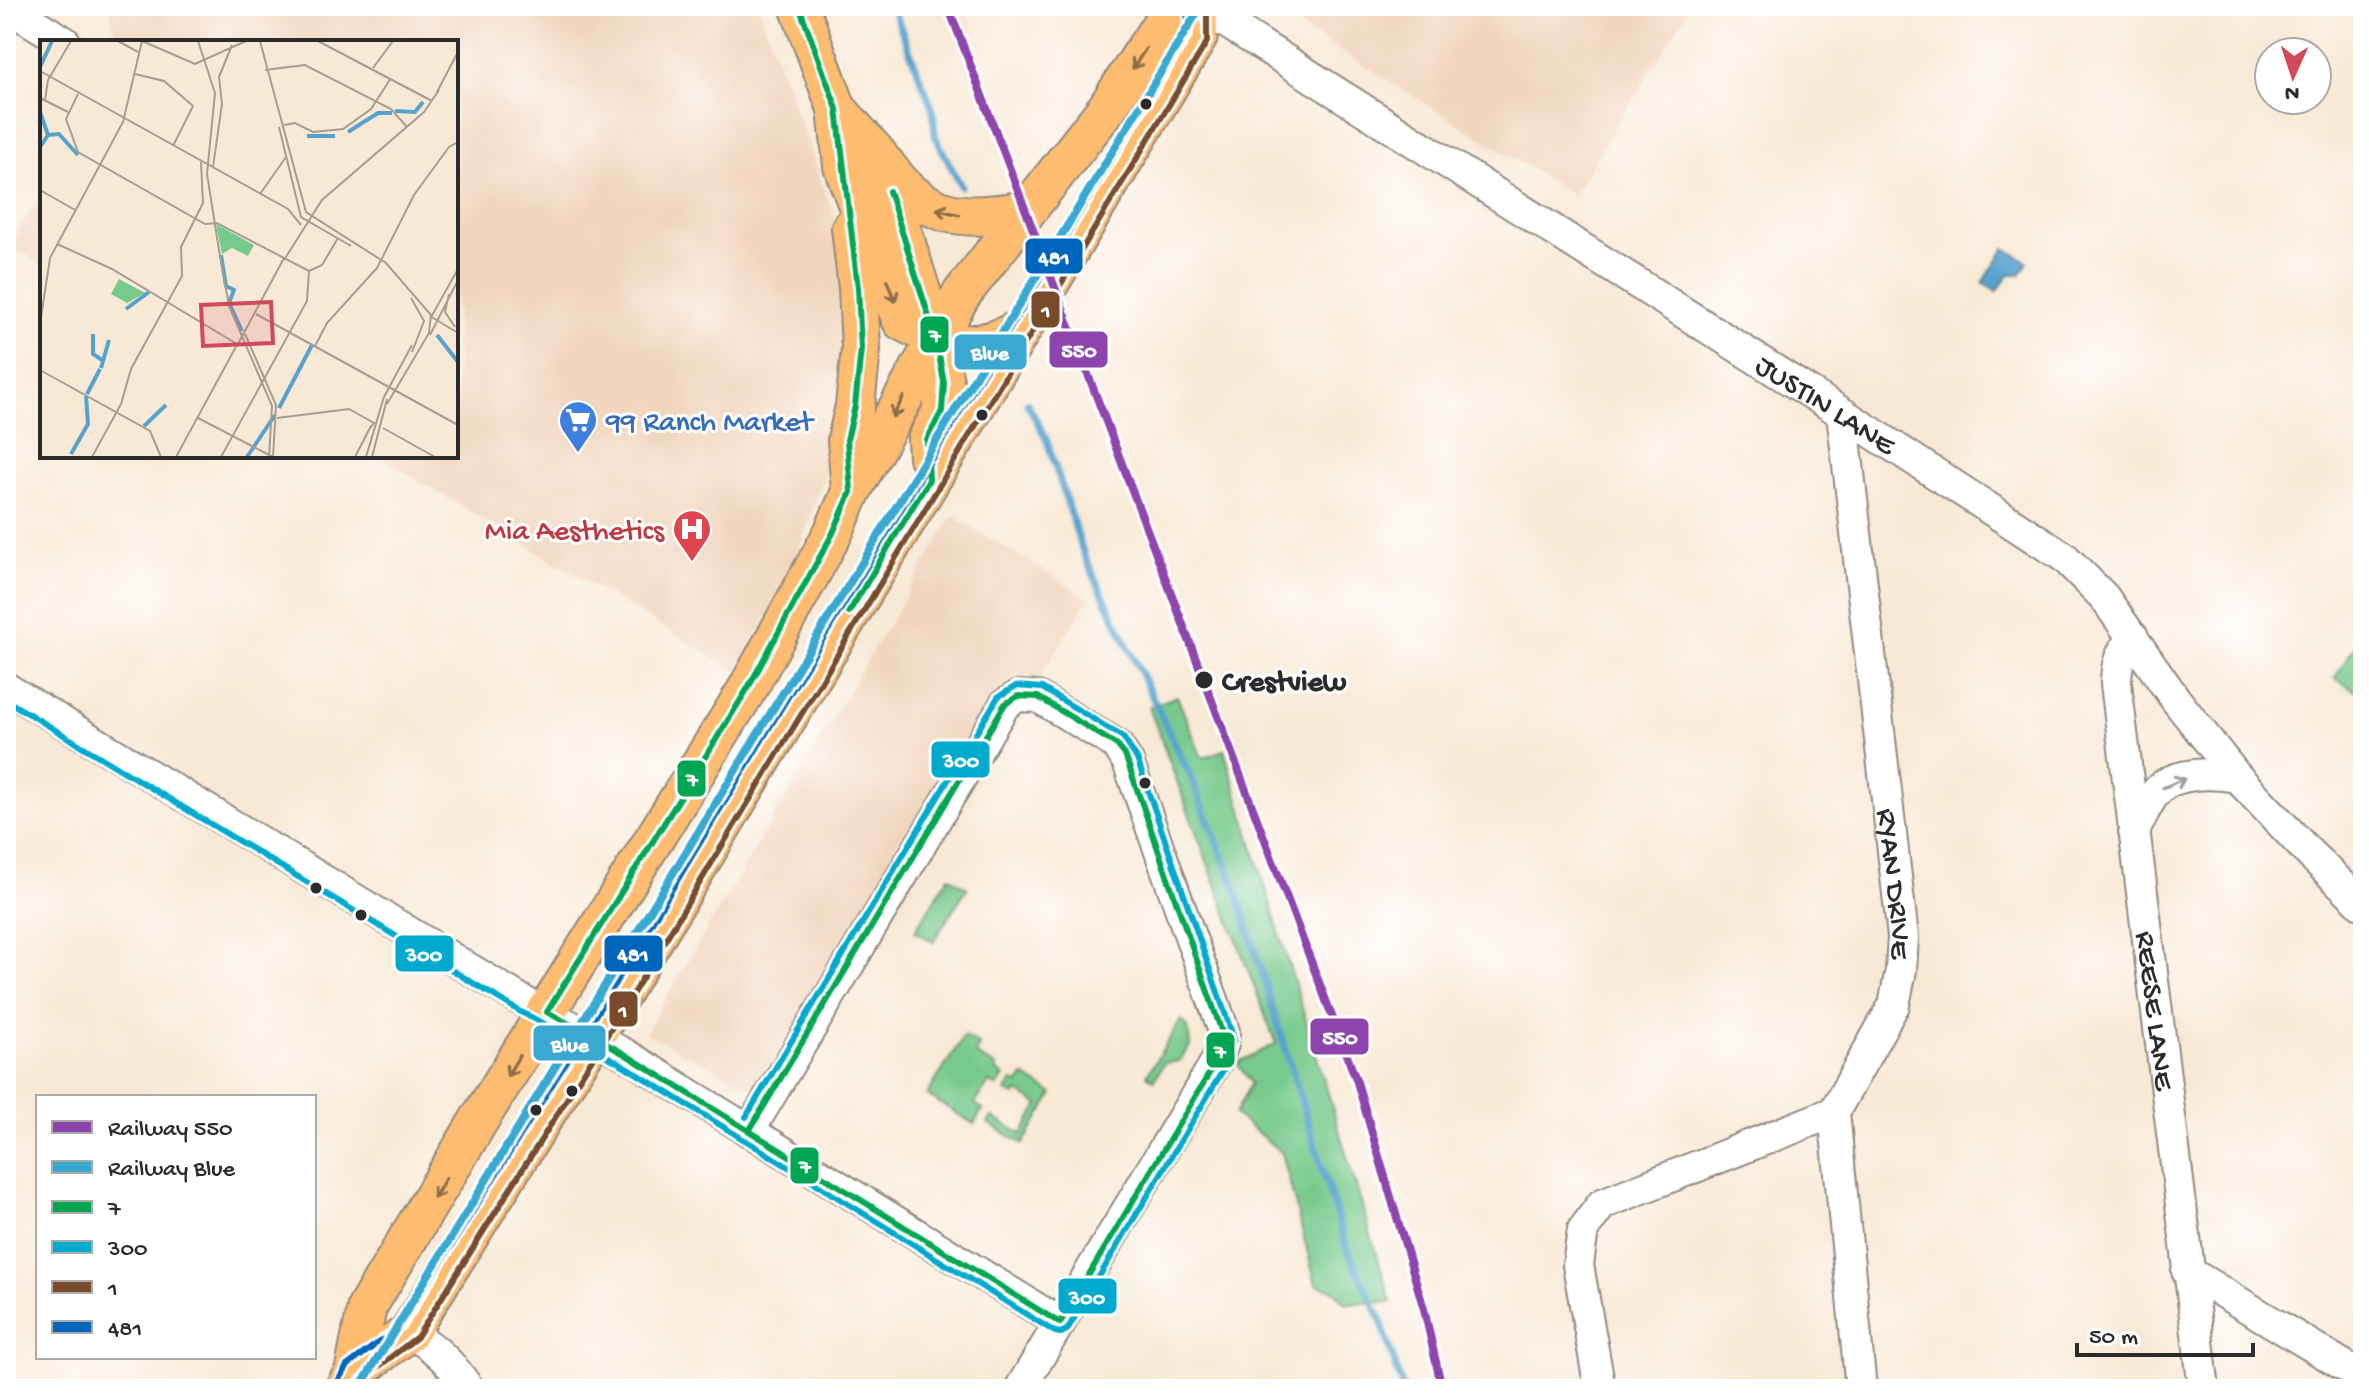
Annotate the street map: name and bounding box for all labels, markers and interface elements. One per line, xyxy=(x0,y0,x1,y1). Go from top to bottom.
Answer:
north arrow xyxy=(2253,36,2333,116)
inset map xyxy=(40,40,458,458)
one-way arrow xyxy=(1131,47,1147,70)
text: N xyxy=(2284,79,2300,105)
unlabelled marker xyxy=(1138,96,1154,112)
one-way arrow xyxy=(936,203,962,218)
line badge: 481 xyxy=(1024,237,1084,275)
text: 481 xyxy=(1037,247,1070,273)
one-way arrow xyxy=(885,279,899,303)
line badge: 1 xyxy=(1030,290,1061,329)
text: 1 xyxy=(1041,300,1050,326)
line badge: 7 xyxy=(919,315,950,354)
text: 7 xyxy=(928,325,942,351)
line badge: 550 xyxy=(1048,330,1109,369)
line badge: Blue xyxy=(953,333,1028,371)
text: 550 xyxy=(1061,340,1097,366)
text: Blue xyxy=(970,342,1010,368)
street label: JUSTIN LANE xyxy=(1747,350,1902,466)
one-way arrow xyxy=(889,395,905,419)
supermarket icon: 99 Ranch Market xyxy=(557,399,599,454)
place label: 99 Ranch Market xyxy=(605,407,815,442)
unlabelled marker xyxy=(974,407,990,423)
hospital icon: Mia Aesthetics xyxy=(671,508,713,563)
place label: Mia Aesthetics xyxy=(485,516,665,551)
place label: Crestview xyxy=(1222,667,1347,702)
marker: Crestview xyxy=(1193,669,1215,691)
line badge: 300 xyxy=(930,740,991,779)
text: 300 xyxy=(942,750,980,776)
line badge: 7 xyxy=(676,759,707,798)
text: 7 xyxy=(685,769,699,795)
one-way arrow xyxy=(2161,774,2185,789)
unlabelled marker xyxy=(1137,775,1153,791)
street label: RYAN DRIVE xyxy=(1866,807,1916,961)
unlabelled marker xyxy=(308,880,324,896)
unlabelled marker xyxy=(353,907,369,923)
street label: REESE LANE xyxy=(2125,929,2180,1094)
line badge: 300 xyxy=(394,934,455,973)
line badge: 481 xyxy=(603,934,664,973)
text: 300 xyxy=(405,944,443,970)
text: 481 xyxy=(616,944,649,970)
line badge: 1 xyxy=(608,990,639,1028)
text: 1 xyxy=(618,1000,627,1026)
line badge: 550 xyxy=(1309,1017,1370,1056)
line badge: Blue xyxy=(532,1024,607,1062)
text: 550 xyxy=(1322,1027,1358,1053)
line badge: 7 xyxy=(1205,1031,1236,1069)
text: Blue xyxy=(550,1034,590,1060)
text: 7 xyxy=(1213,1041,1227,1067)
one-way arrow xyxy=(505,1054,521,1077)
unlabelled marker xyxy=(564,1083,580,1099)
legend xyxy=(36,1095,316,1359)
unlabelled marker xyxy=(528,1102,544,1118)
text: Railway 550 xyxy=(108,1116,233,1145)
line badge: 7 xyxy=(789,1146,820,1185)
text: Railway Blue xyxy=(108,1156,236,1185)
text: 7 xyxy=(798,1156,812,1182)
one-way arrow xyxy=(432,1175,447,1199)
text: 7 xyxy=(107,1196,121,1225)
text: 300 xyxy=(107,1236,148,1265)
text: 1 xyxy=(107,1276,118,1305)
line badge: 300 xyxy=(1057,1277,1118,1315)
text: 300 xyxy=(1068,1287,1106,1313)
scale bar xyxy=(2077,1307,2253,1357)
text: 481 xyxy=(108,1316,142,1345)
text: 50 m xyxy=(2089,1324,2138,1353)

